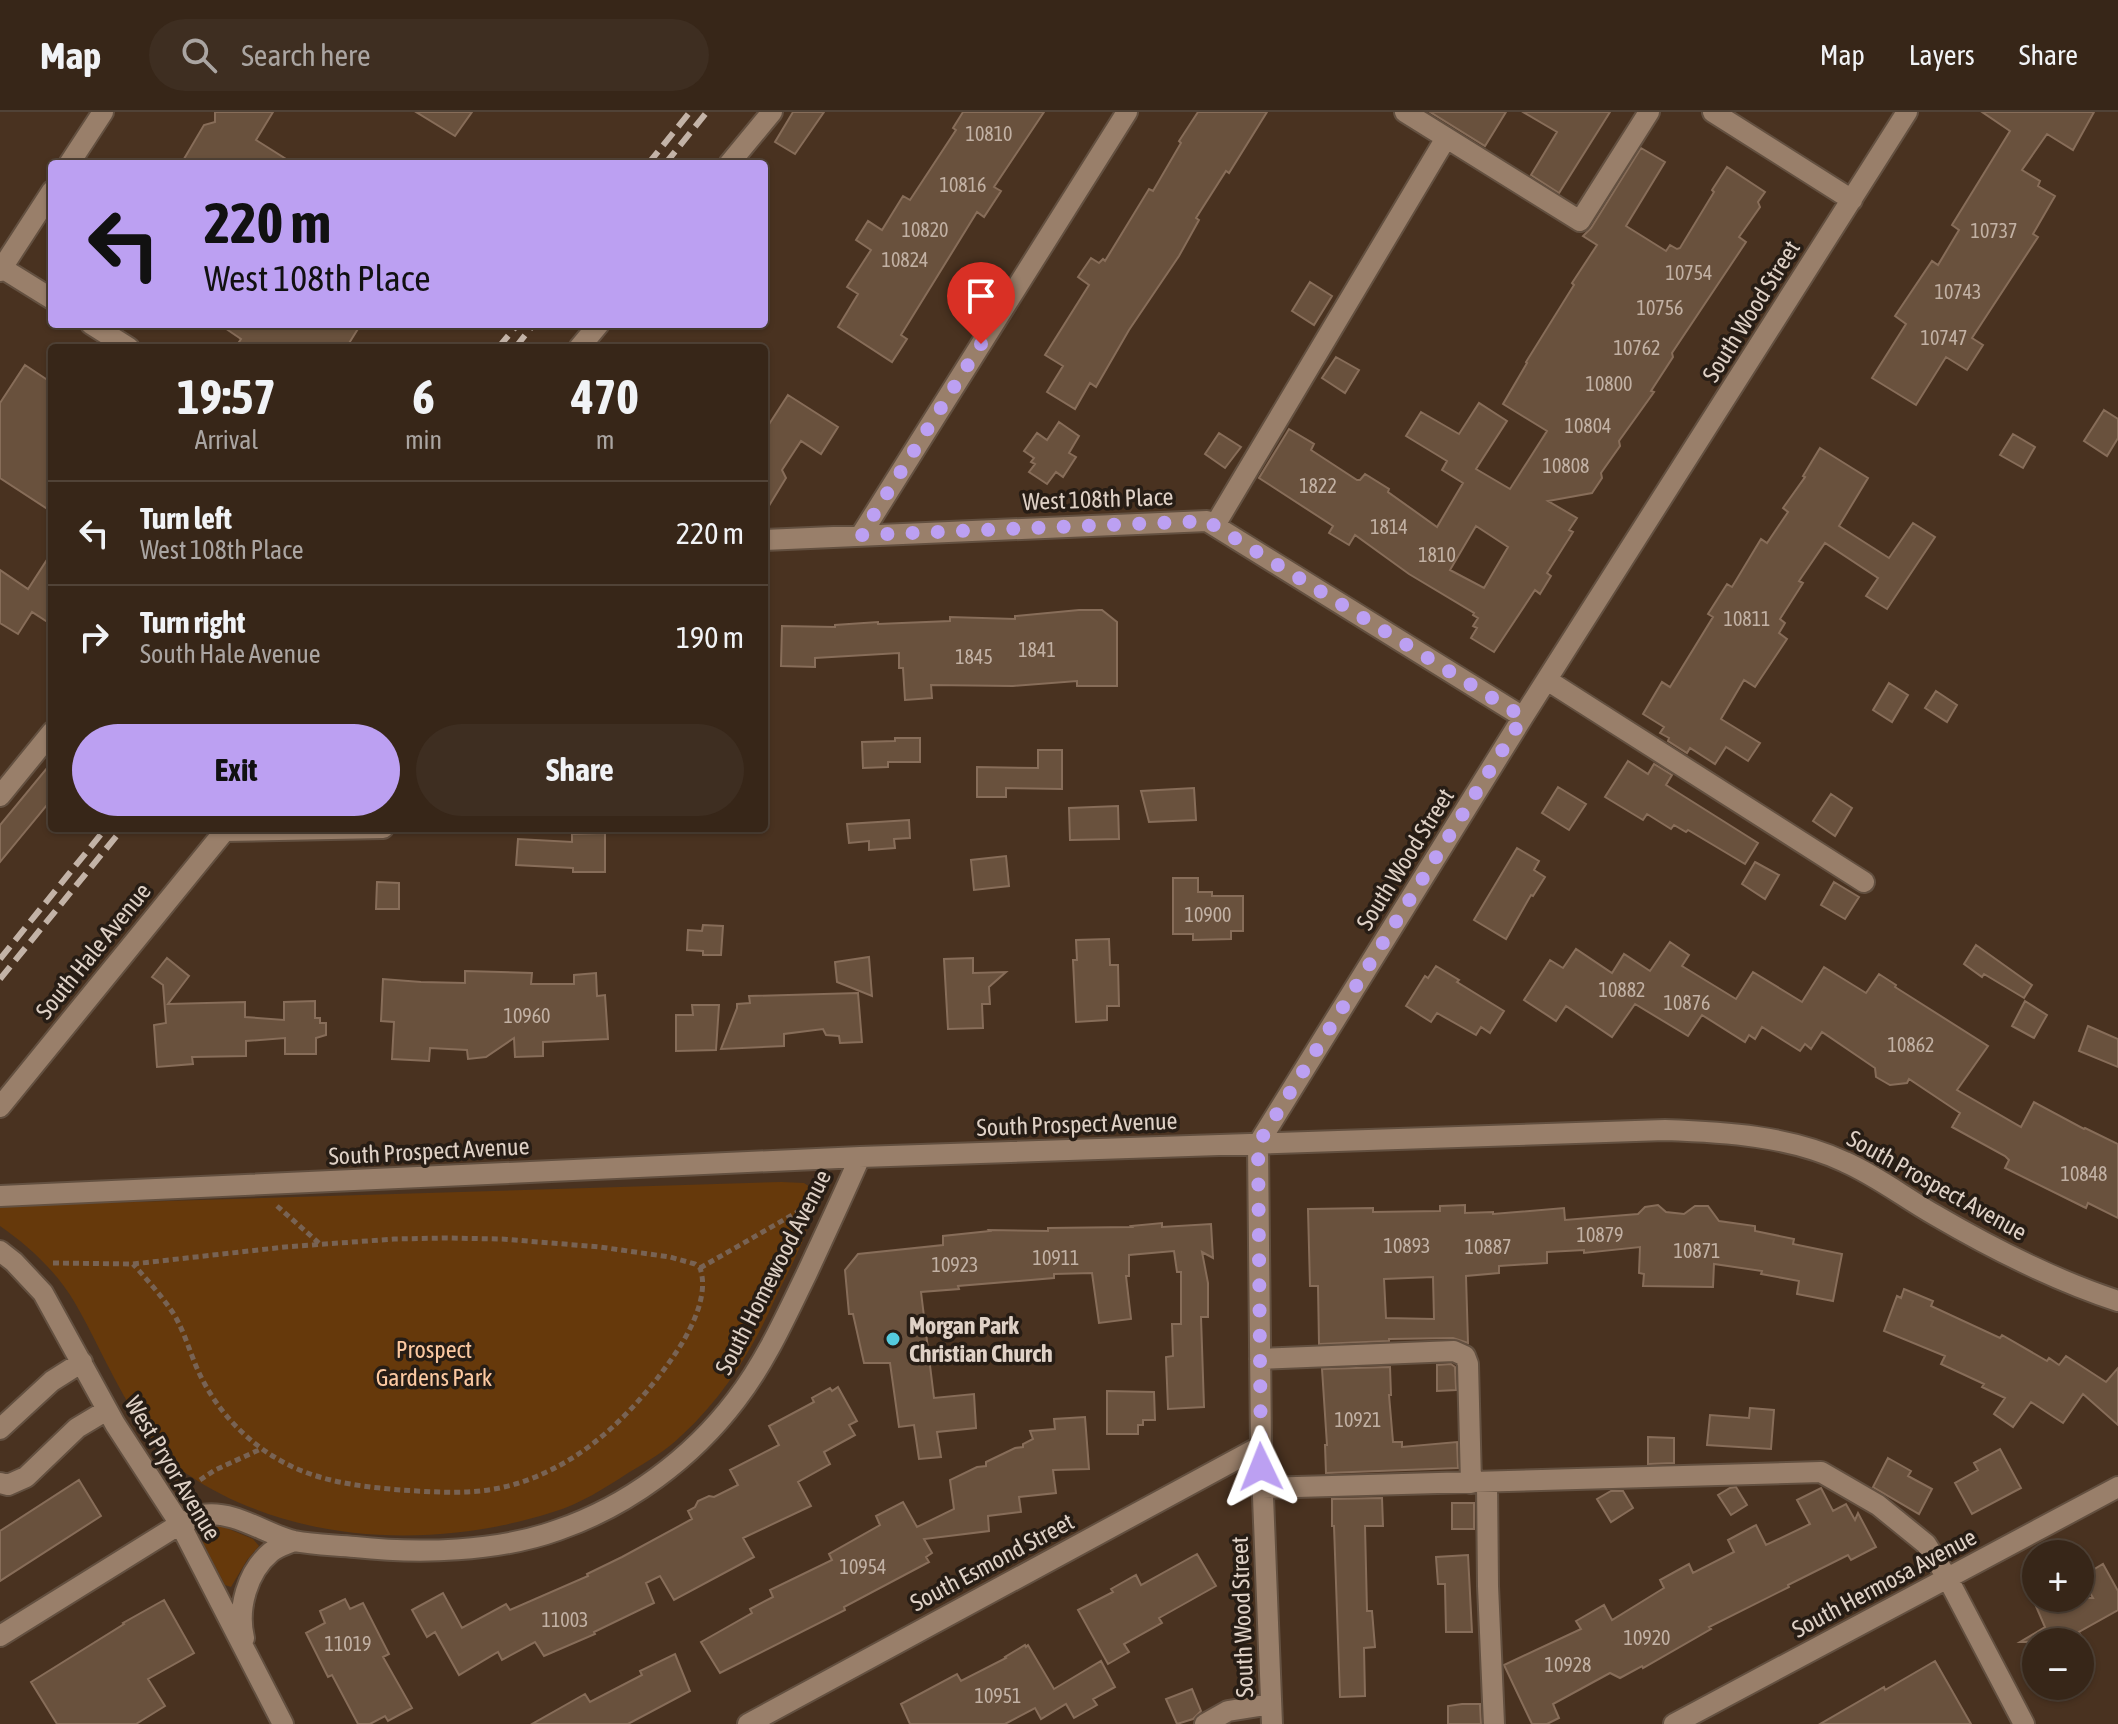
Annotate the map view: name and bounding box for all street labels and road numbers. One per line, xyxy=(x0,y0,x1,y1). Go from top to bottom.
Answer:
street label: South Wood Street xyxy=(1697,235,1805,387)
street label: West 108th Place xyxy=(1022,483,1174,515)
street label: South Wood Street xyxy=(1351,783,1459,935)
street label: South Hale Avenue xyxy=(30,878,156,1024)
street label: South Prospect Avenue xyxy=(976,1107,1178,1141)
street label: South Prospect Avenue xyxy=(1843,1124,2031,1246)
street label: South Prospect Avenue xyxy=(328,1132,530,1170)
street label: South Homewood Avenue xyxy=(710,1165,836,1379)
street label: West Pryor Avenue xyxy=(119,1391,227,1545)
street label: South Esmond Street xyxy=(906,1508,1078,1616)
street label: South Hermosa Avenue xyxy=(1787,1523,1981,1643)
street label: South Wood Street xyxy=(1226,1536,1258,1698)

